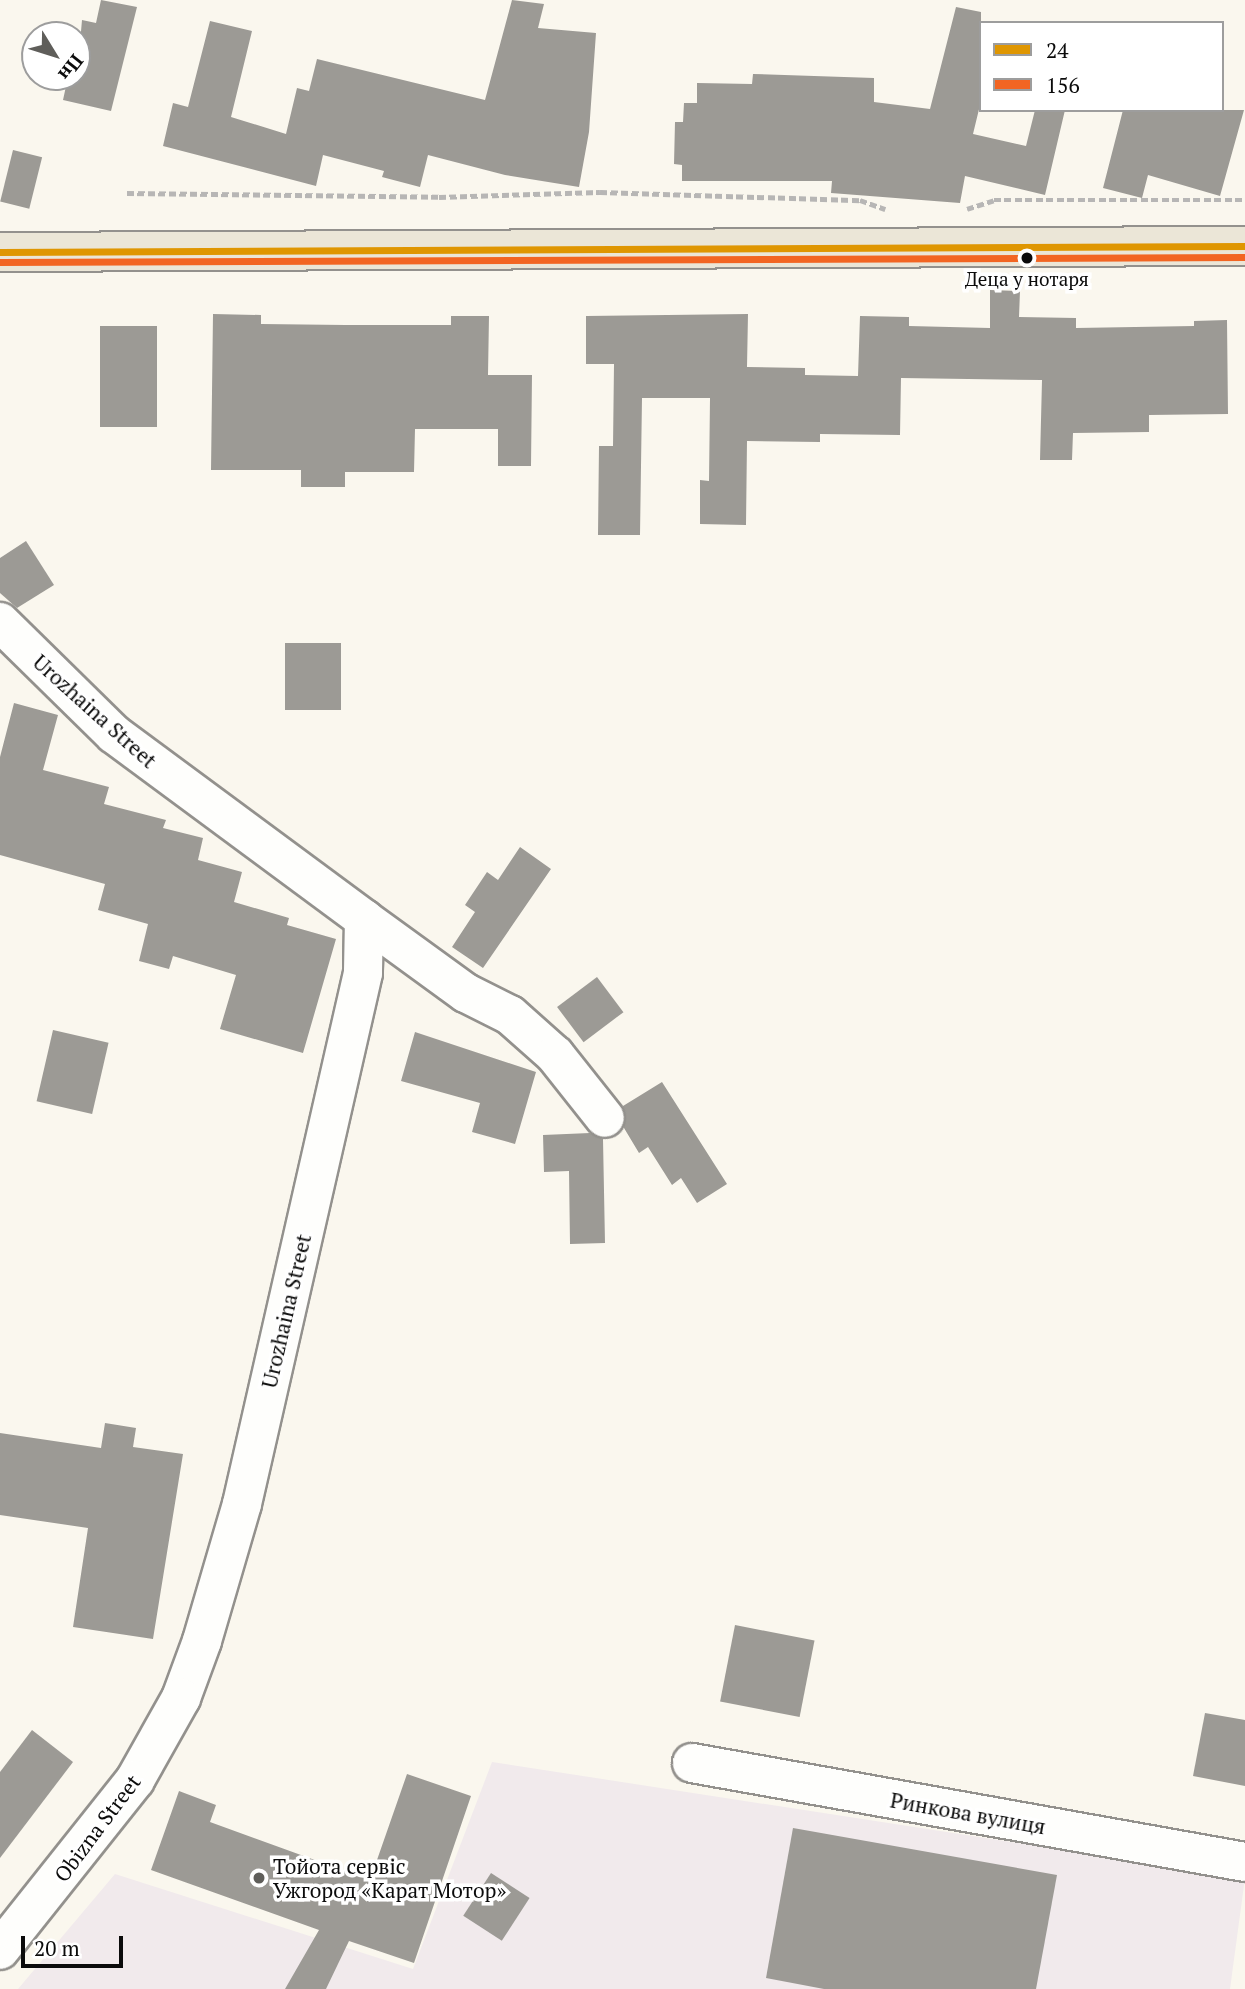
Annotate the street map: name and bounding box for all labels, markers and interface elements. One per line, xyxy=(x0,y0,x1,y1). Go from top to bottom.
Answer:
north arrow xyxy=(21,21,91,91)
legend xyxy=(979,21,1224,112)
text: 24 xyxy=(1046,36,1068,64)
text: Пн xyxy=(53,50,90,86)
text: 156 xyxy=(1046,71,1080,99)
marker: Деца у нотаря xyxy=(1020,251,1034,265)
place label: Деца у нотаря xyxy=(965,268,1089,290)
street label: Urozhaina Street xyxy=(28,649,162,773)
street label: Urozhaina Street xyxy=(256,1232,316,1390)
street label: Obizna Street xyxy=(48,1769,146,1887)
street label: Ринкова вулиця xyxy=(888,1787,1048,1839)
place label: Тойота сервіс Ужгород «Карат Мотор» xyxy=(273,1853,507,1903)
marker: Тойота сервіс Ужгород «Карат Мотор» xyxy=(251,1870,267,1886)
scale bar xyxy=(24,1923,126,1967)
text: 20 m xyxy=(34,1934,80,1962)

